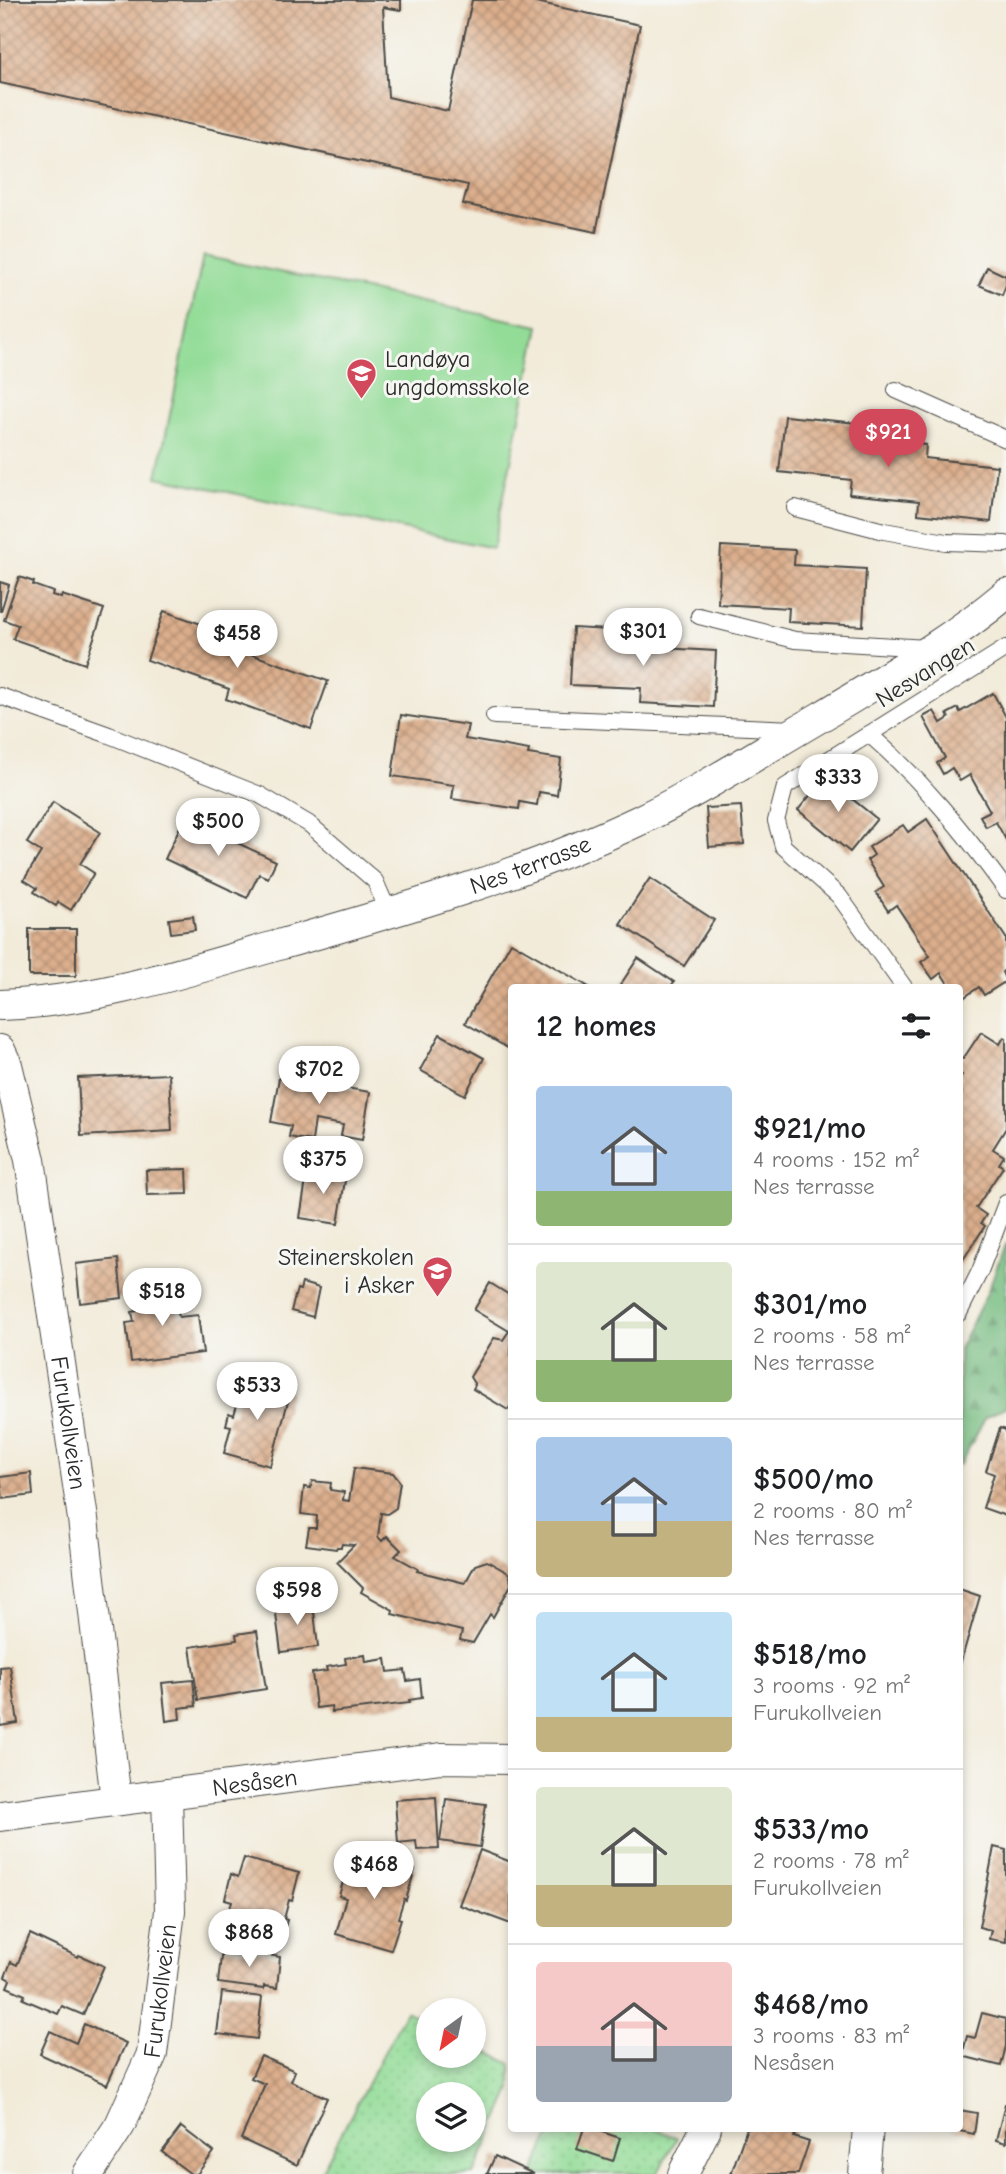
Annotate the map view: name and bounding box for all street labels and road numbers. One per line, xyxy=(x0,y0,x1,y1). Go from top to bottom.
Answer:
street label: Nesvangen xyxy=(871,631,979,713)
street label: Nes terrasse xyxy=(466,830,595,900)
street label: Furukollveien xyxy=(45,1354,92,1491)
street label: Nesåsen xyxy=(211,1763,299,1802)
street label: Furukollveien xyxy=(138,1922,182,2059)

